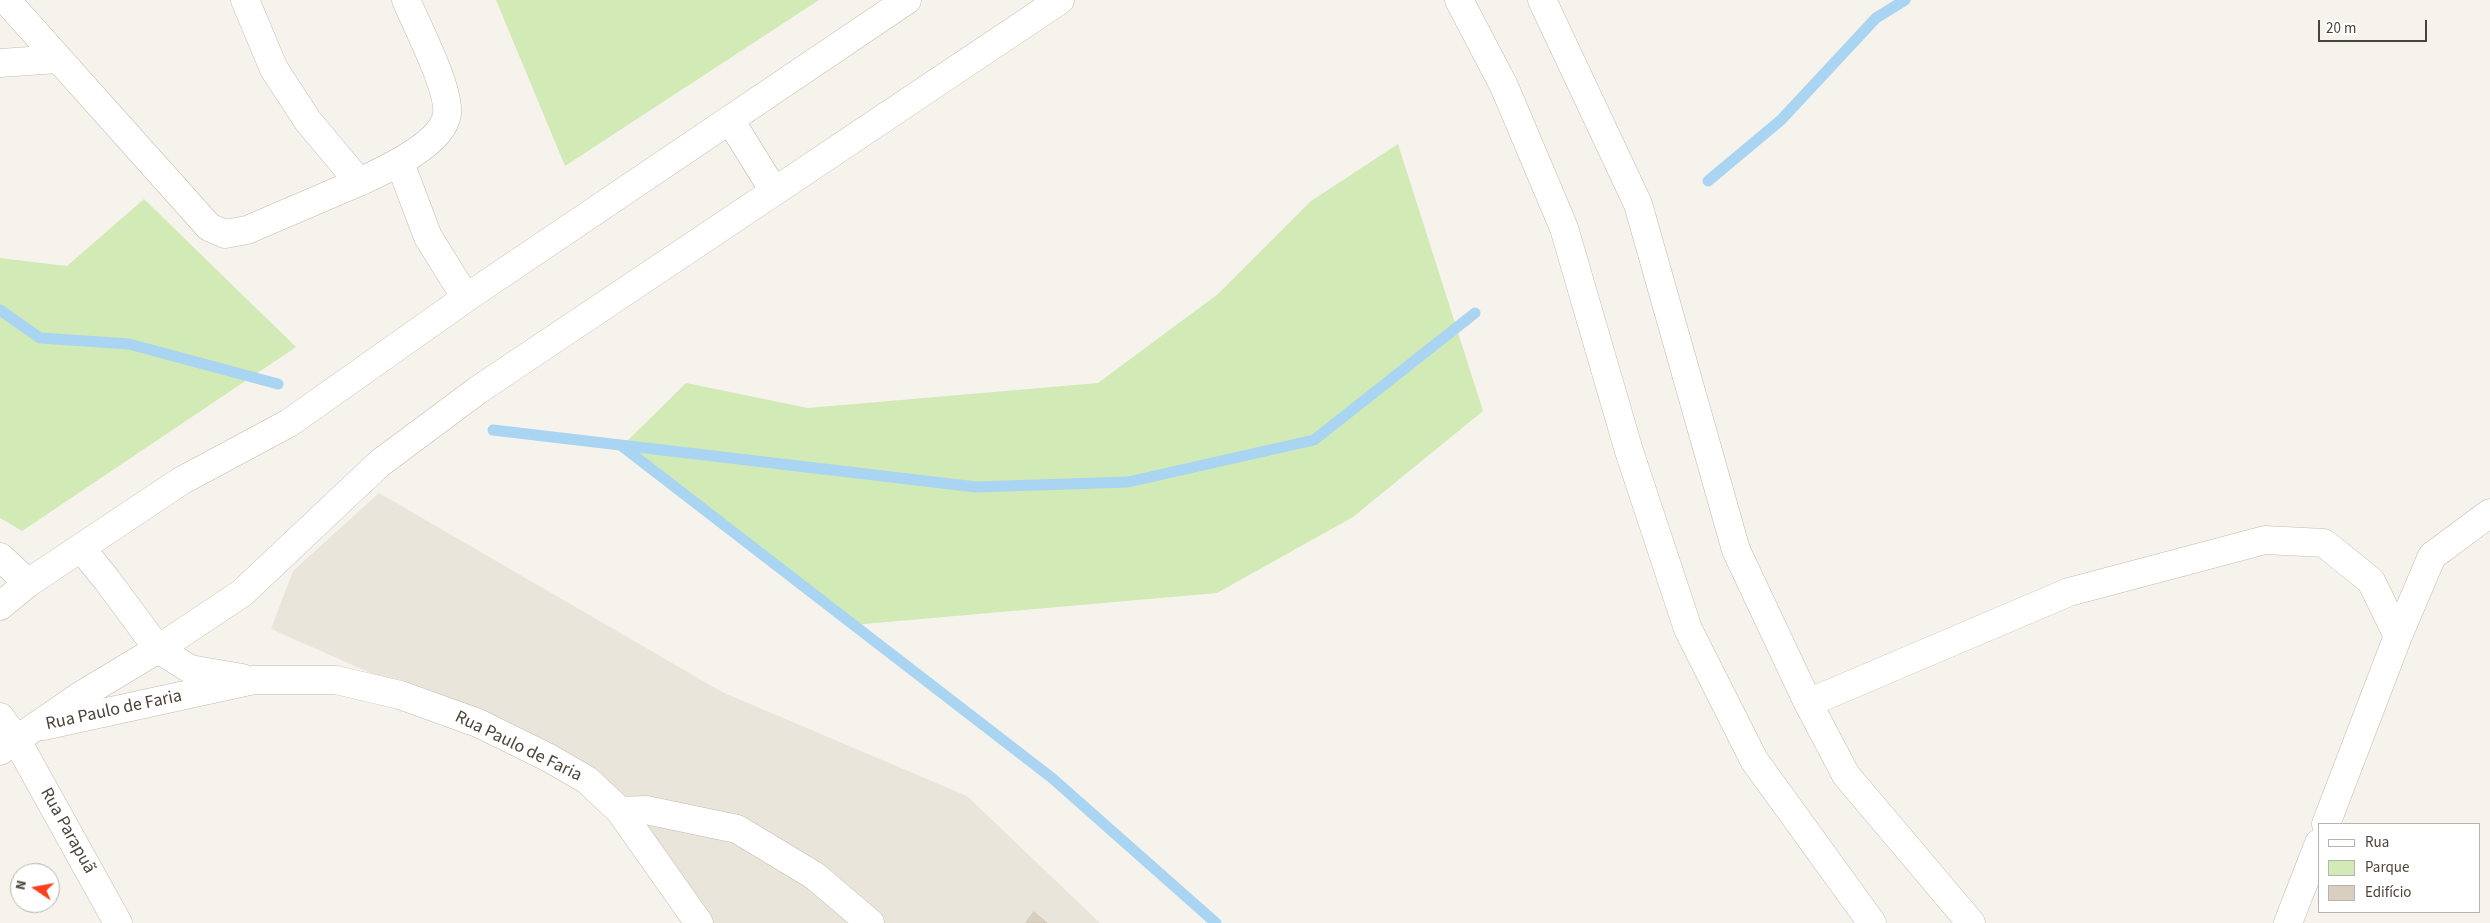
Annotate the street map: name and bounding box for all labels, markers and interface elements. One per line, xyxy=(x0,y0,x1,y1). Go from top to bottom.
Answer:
scale bar xyxy=(2320,10,2429,42)
text: 20 m xyxy=(2326,18,2356,39)
street label: Rua Paulo de Faria xyxy=(44,686,184,736)
street label: Rua Paulo de Faria xyxy=(451,707,585,787)
street label: Rua Parapuã xyxy=(35,784,99,878)
legend xyxy=(2318,823,2480,913)
text: Rua xyxy=(2365,832,2389,853)
text: Parque xyxy=(2365,857,2409,878)
north arrow xyxy=(10,863,60,913)
text: N xyxy=(11,878,32,892)
text: Edifício xyxy=(2365,882,2412,903)

